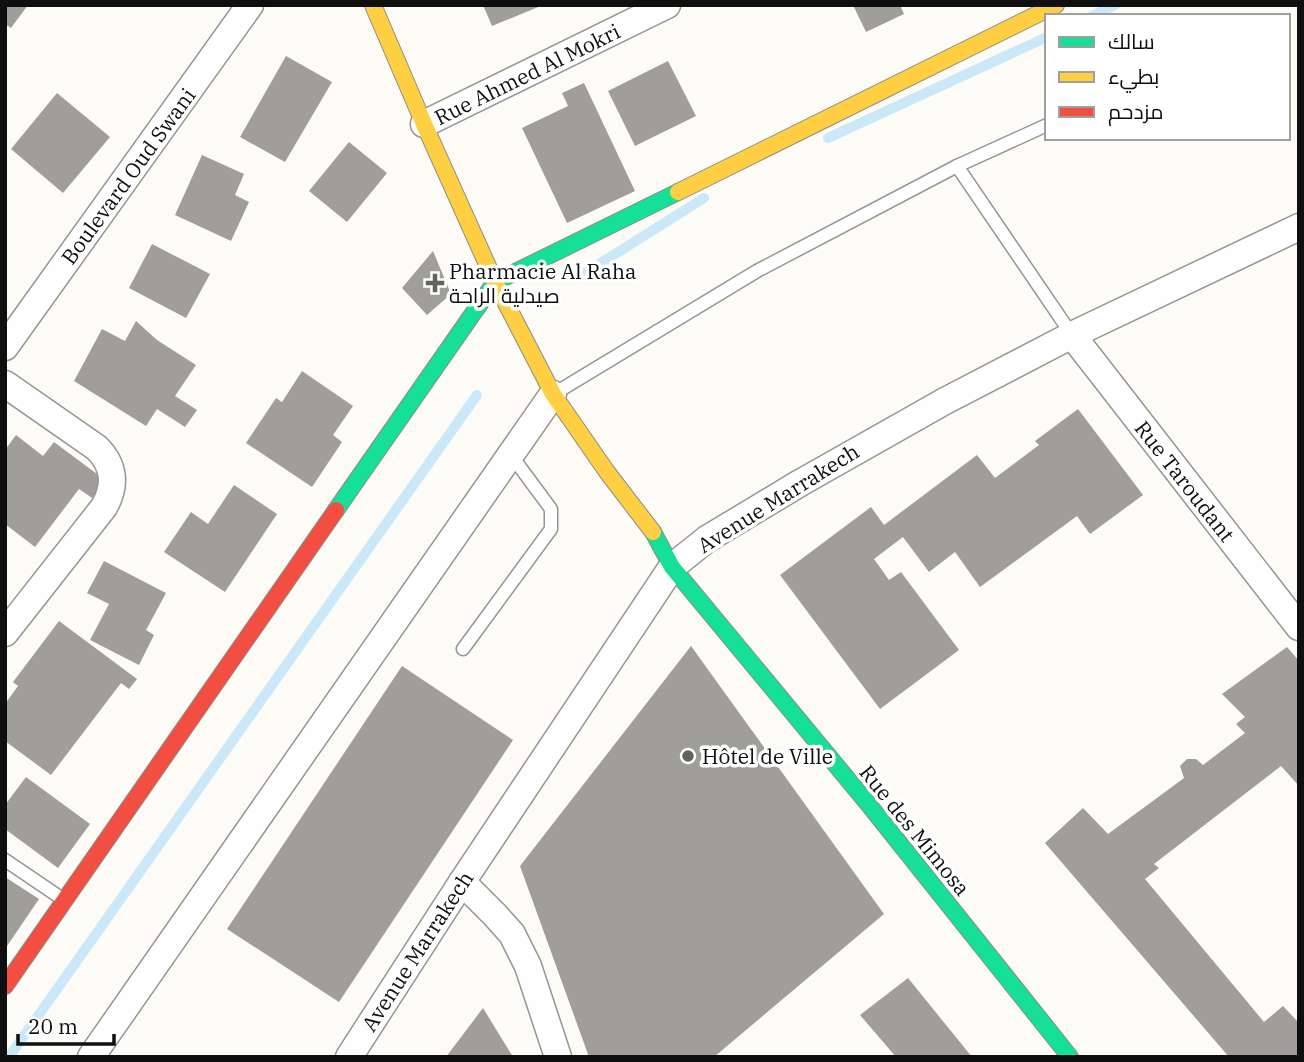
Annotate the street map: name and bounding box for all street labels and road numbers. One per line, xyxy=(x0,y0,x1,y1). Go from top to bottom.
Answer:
street label: Rue Ahmed Al Mokri xyxy=(430,17,624,131)
street label: Boulevard Oud Swani xyxy=(55,82,201,270)
street label: Rue Taroudant xyxy=(1129,415,1241,547)
street label: Avenue Marrakech xyxy=(692,437,864,559)
street label: Rue des Mimosa xyxy=(854,759,976,901)
street label: Avenue Marrakech xyxy=(355,866,479,1036)

